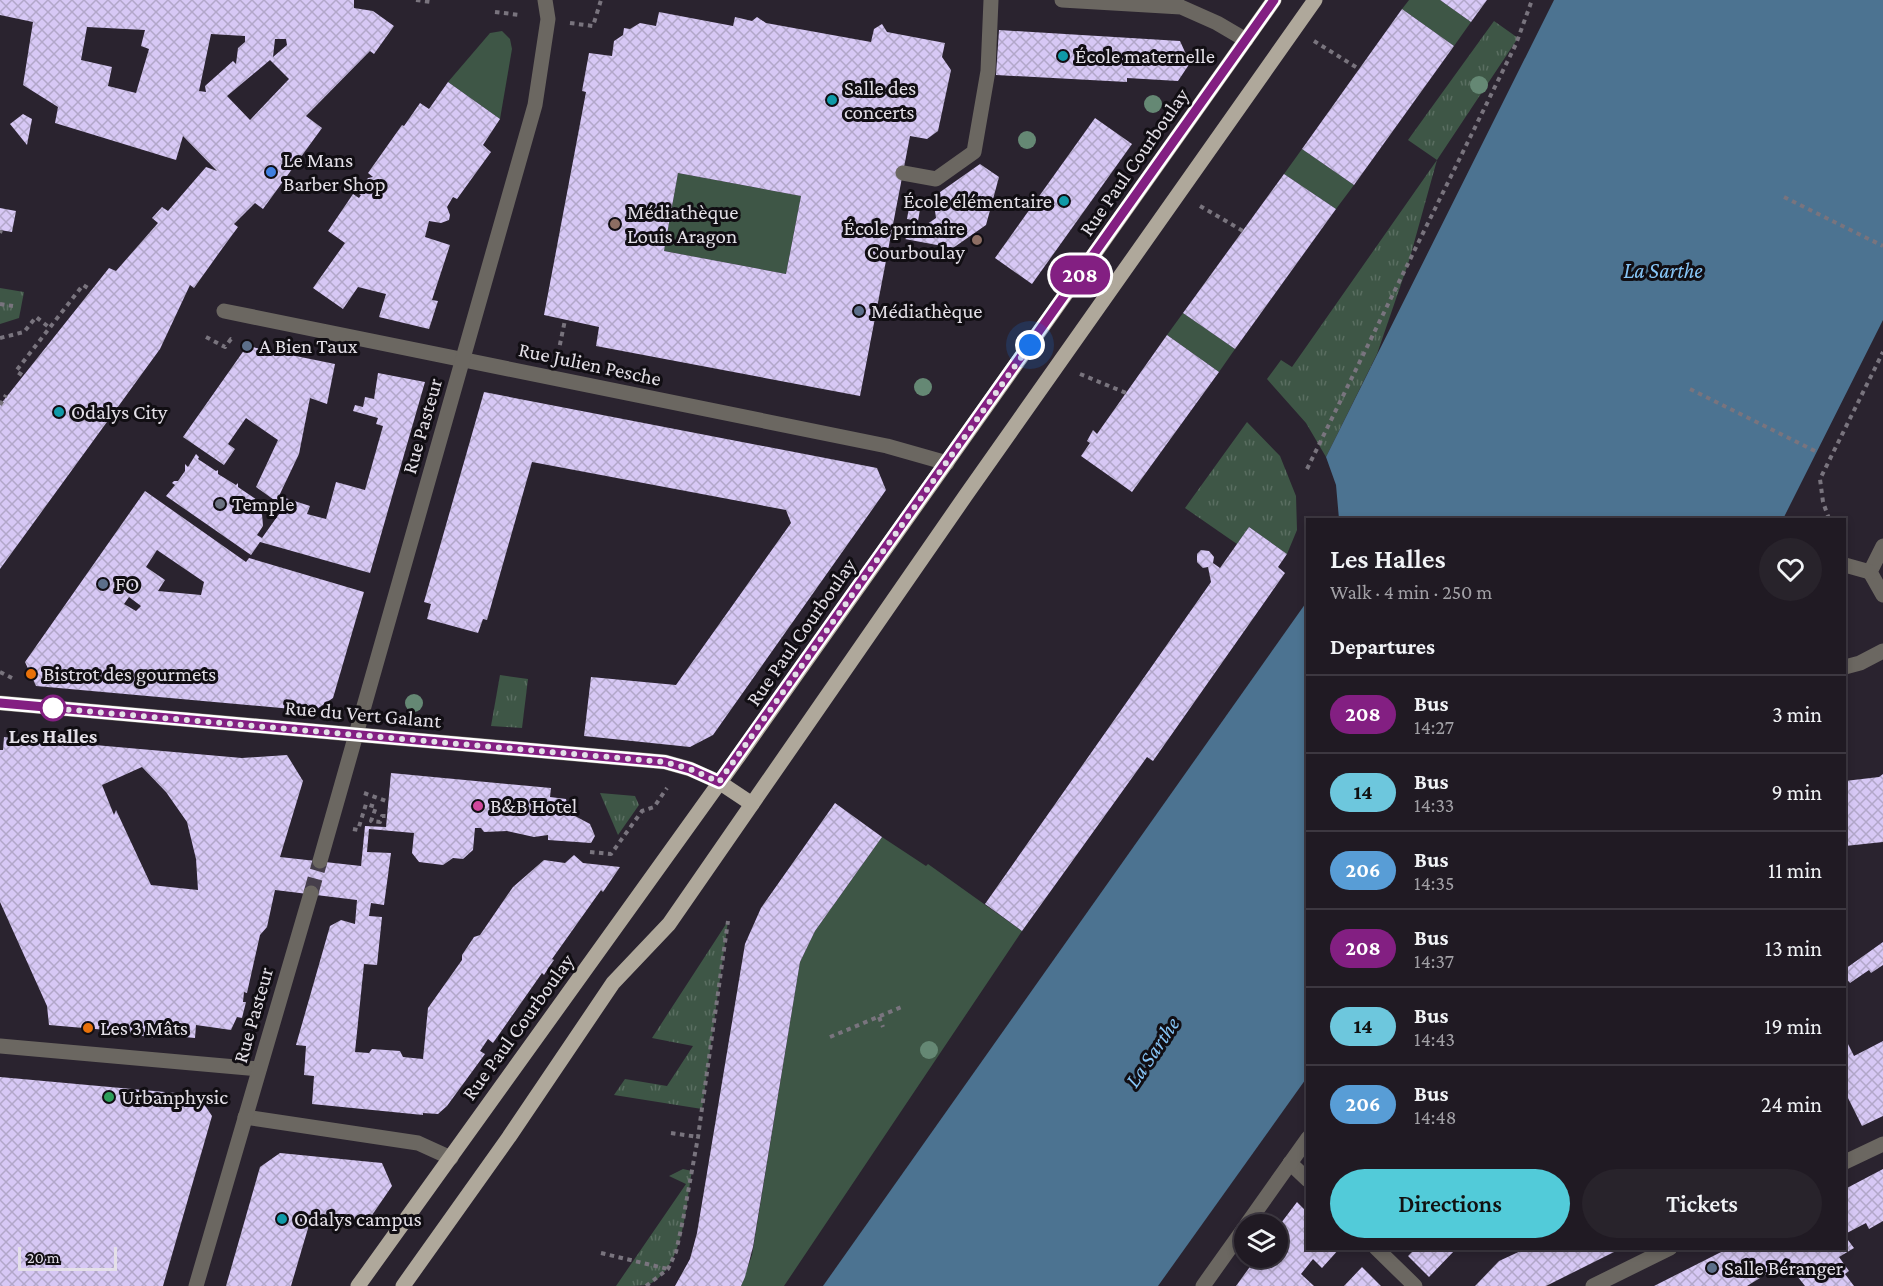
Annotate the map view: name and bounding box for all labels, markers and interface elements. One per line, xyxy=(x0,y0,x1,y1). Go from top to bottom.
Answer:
place label: École maternelle xyxy=(1075,44,1215,68)
marker: École maternelle xyxy=(1056,49,1070,63)
place label: Salle des concerts xyxy=(844,76,916,124)
street label: Rue Paul Courboulay xyxy=(1074,83,1194,240)
marker: Salle des concerts xyxy=(825,93,839,107)
place label: Le Mans Barber Shop xyxy=(283,148,386,196)
marker: Le Mans Barber Shop xyxy=(264,165,278,179)
place label: École élémentaire xyxy=(903,189,1052,213)
marker: École élémentaire xyxy=(1057,194,1071,208)
place label: Médiathèque Louis Aragon xyxy=(627,200,739,248)
place label: École primaire Courboulay xyxy=(844,216,965,264)
marker: Médiathèque Louis Aragon xyxy=(608,217,622,231)
marker: École primaire Courboulay xyxy=(970,233,984,247)
line badge: 208 xyxy=(1046,256,1114,294)
water label: La Sarthe xyxy=(1623,258,1703,283)
text: 208 xyxy=(1062,263,1098,287)
place label: Médiathèque xyxy=(871,299,983,323)
marker: Médiathèque xyxy=(852,304,866,318)
your location xyxy=(1015,330,1045,360)
place label: A Bien Taux xyxy=(259,334,358,358)
street label: Rue Julien Pesche xyxy=(516,337,664,391)
marker: A Bien Taux xyxy=(240,339,254,353)
street label: Rue Pasteur xyxy=(397,375,447,477)
place label: Odalys City xyxy=(71,400,168,424)
marker: Odalys City xyxy=(52,405,66,419)
place label: Temple xyxy=(232,492,294,516)
marker: Temple xyxy=(213,497,227,511)
button: heart xyxy=(1759,538,1822,601)
text: Les Halles xyxy=(1330,543,1446,574)
street label: Rue Paul Courboulay xyxy=(741,553,861,710)
place label: FO xyxy=(115,572,139,596)
marker: FO xyxy=(96,577,110,591)
text: Walk · 4 min · 250 m xyxy=(1330,581,1492,603)
text: Departures xyxy=(1330,634,1435,659)
place label: Bistrot des gourmets xyxy=(43,662,216,686)
marker: Bistrot des gourmets xyxy=(24,667,38,681)
text: Bus xyxy=(1414,691,1448,716)
marker: Les Halles xyxy=(40,695,66,721)
street label: Rue du Vert Galant xyxy=(284,695,443,733)
text: 208 xyxy=(1345,702,1381,726)
text: 3 min xyxy=(1772,702,1822,727)
text: 14:27 xyxy=(1414,716,1454,738)
place label: Les Halles xyxy=(9,724,98,748)
text: Bus xyxy=(1414,769,1448,794)
text: 14 xyxy=(1353,780,1373,804)
text: 9 min xyxy=(1771,780,1822,805)
place label: B&B Hotel xyxy=(490,794,577,818)
text: 14:33 xyxy=(1414,794,1454,816)
marker: B&B Hotel xyxy=(471,799,485,813)
text: Bus xyxy=(1414,847,1448,872)
text: 206 xyxy=(1346,858,1380,882)
text: 11 min xyxy=(1768,858,1822,883)
text: 14:35 xyxy=(1414,872,1454,894)
text: Bus xyxy=(1414,925,1448,950)
text: 208 xyxy=(1345,936,1381,960)
text: 13 min xyxy=(1765,936,1822,961)
street label: Rue Paul Courboulay xyxy=(457,949,579,1105)
text: 14:37 xyxy=(1414,950,1454,972)
street label: Rue Pasteur xyxy=(228,964,278,1066)
text: Bus xyxy=(1414,1003,1448,1028)
water label: La Sarthe xyxy=(1119,1012,1185,1092)
text: 14 xyxy=(1353,1014,1373,1038)
text: 19 min xyxy=(1764,1014,1822,1039)
place label: Les 3 Mâts xyxy=(100,1016,188,1040)
marker: Les 3 Mâts xyxy=(81,1021,95,1035)
text: 14:43 xyxy=(1414,1028,1455,1050)
text: Bus xyxy=(1414,1081,1448,1106)
place label: Urbanphysic xyxy=(121,1085,228,1109)
marker: Urbanphysic xyxy=(102,1090,116,1104)
text: 206 xyxy=(1346,1092,1380,1116)
text: 24 min xyxy=(1761,1092,1822,1117)
text: 14:48 xyxy=(1414,1106,1456,1128)
button: Directions xyxy=(1330,1169,1570,1238)
button: Tickets xyxy=(1582,1169,1822,1238)
place label: Odalys campus xyxy=(294,1207,422,1231)
marker: Odalys campus xyxy=(275,1212,289,1226)
map controls xyxy=(1234,1214,1288,1268)
button: layers xyxy=(1234,1214,1288,1268)
scale bar xyxy=(18,1244,117,1272)
text: 20 m xyxy=(27,1249,60,1266)
place label: Salle Béranger xyxy=(1724,1256,1844,1280)
marker: Salle Béranger xyxy=(1705,1261,1719,1275)

